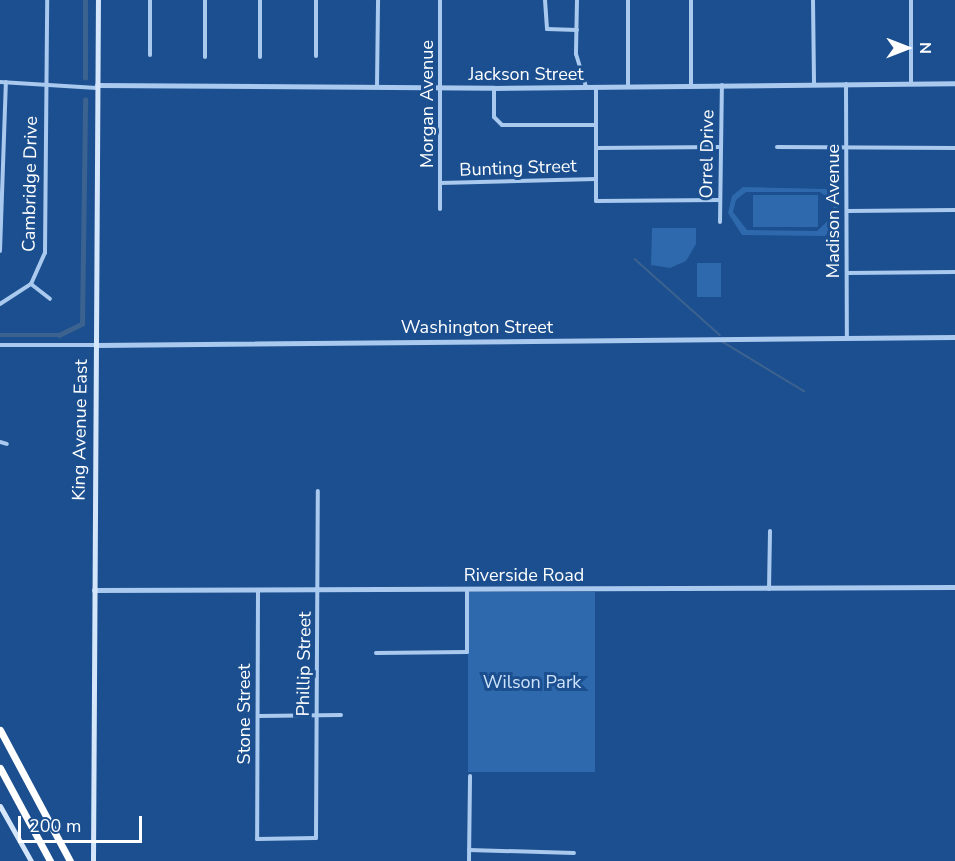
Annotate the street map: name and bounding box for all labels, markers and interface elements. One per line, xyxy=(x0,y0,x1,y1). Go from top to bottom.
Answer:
north arrow xyxy=(877,18,937,78)
street label: Morgan Avenue xyxy=(416,40,438,168)
text: N xyxy=(914,42,936,54)
street label: Jackson Street xyxy=(468,63,584,85)
street label: Orrel Drive xyxy=(695,109,719,199)
street label: Cambridge Drive xyxy=(18,116,42,252)
street label: Madison Avenue xyxy=(822,144,844,278)
street label: Bunting Street xyxy=(459,155,577,181)
street label: Washington Street xyxy=(401,316,553,338)
street label: King Avenue East xyxy=(68,359,92,501)
street label: Riverside Road xyxy=(464,564,584,586)
street label: Phillip Street xyxy=(292,611,316,717)
street label: Stone Street xyxy=(233,664,255,764)
park label: Wilson Park xyxy=(483,671,581,693)
scale bar xyxy=(21,804,146,842)
text: 200 m xyxy=(29,814,81,838)

